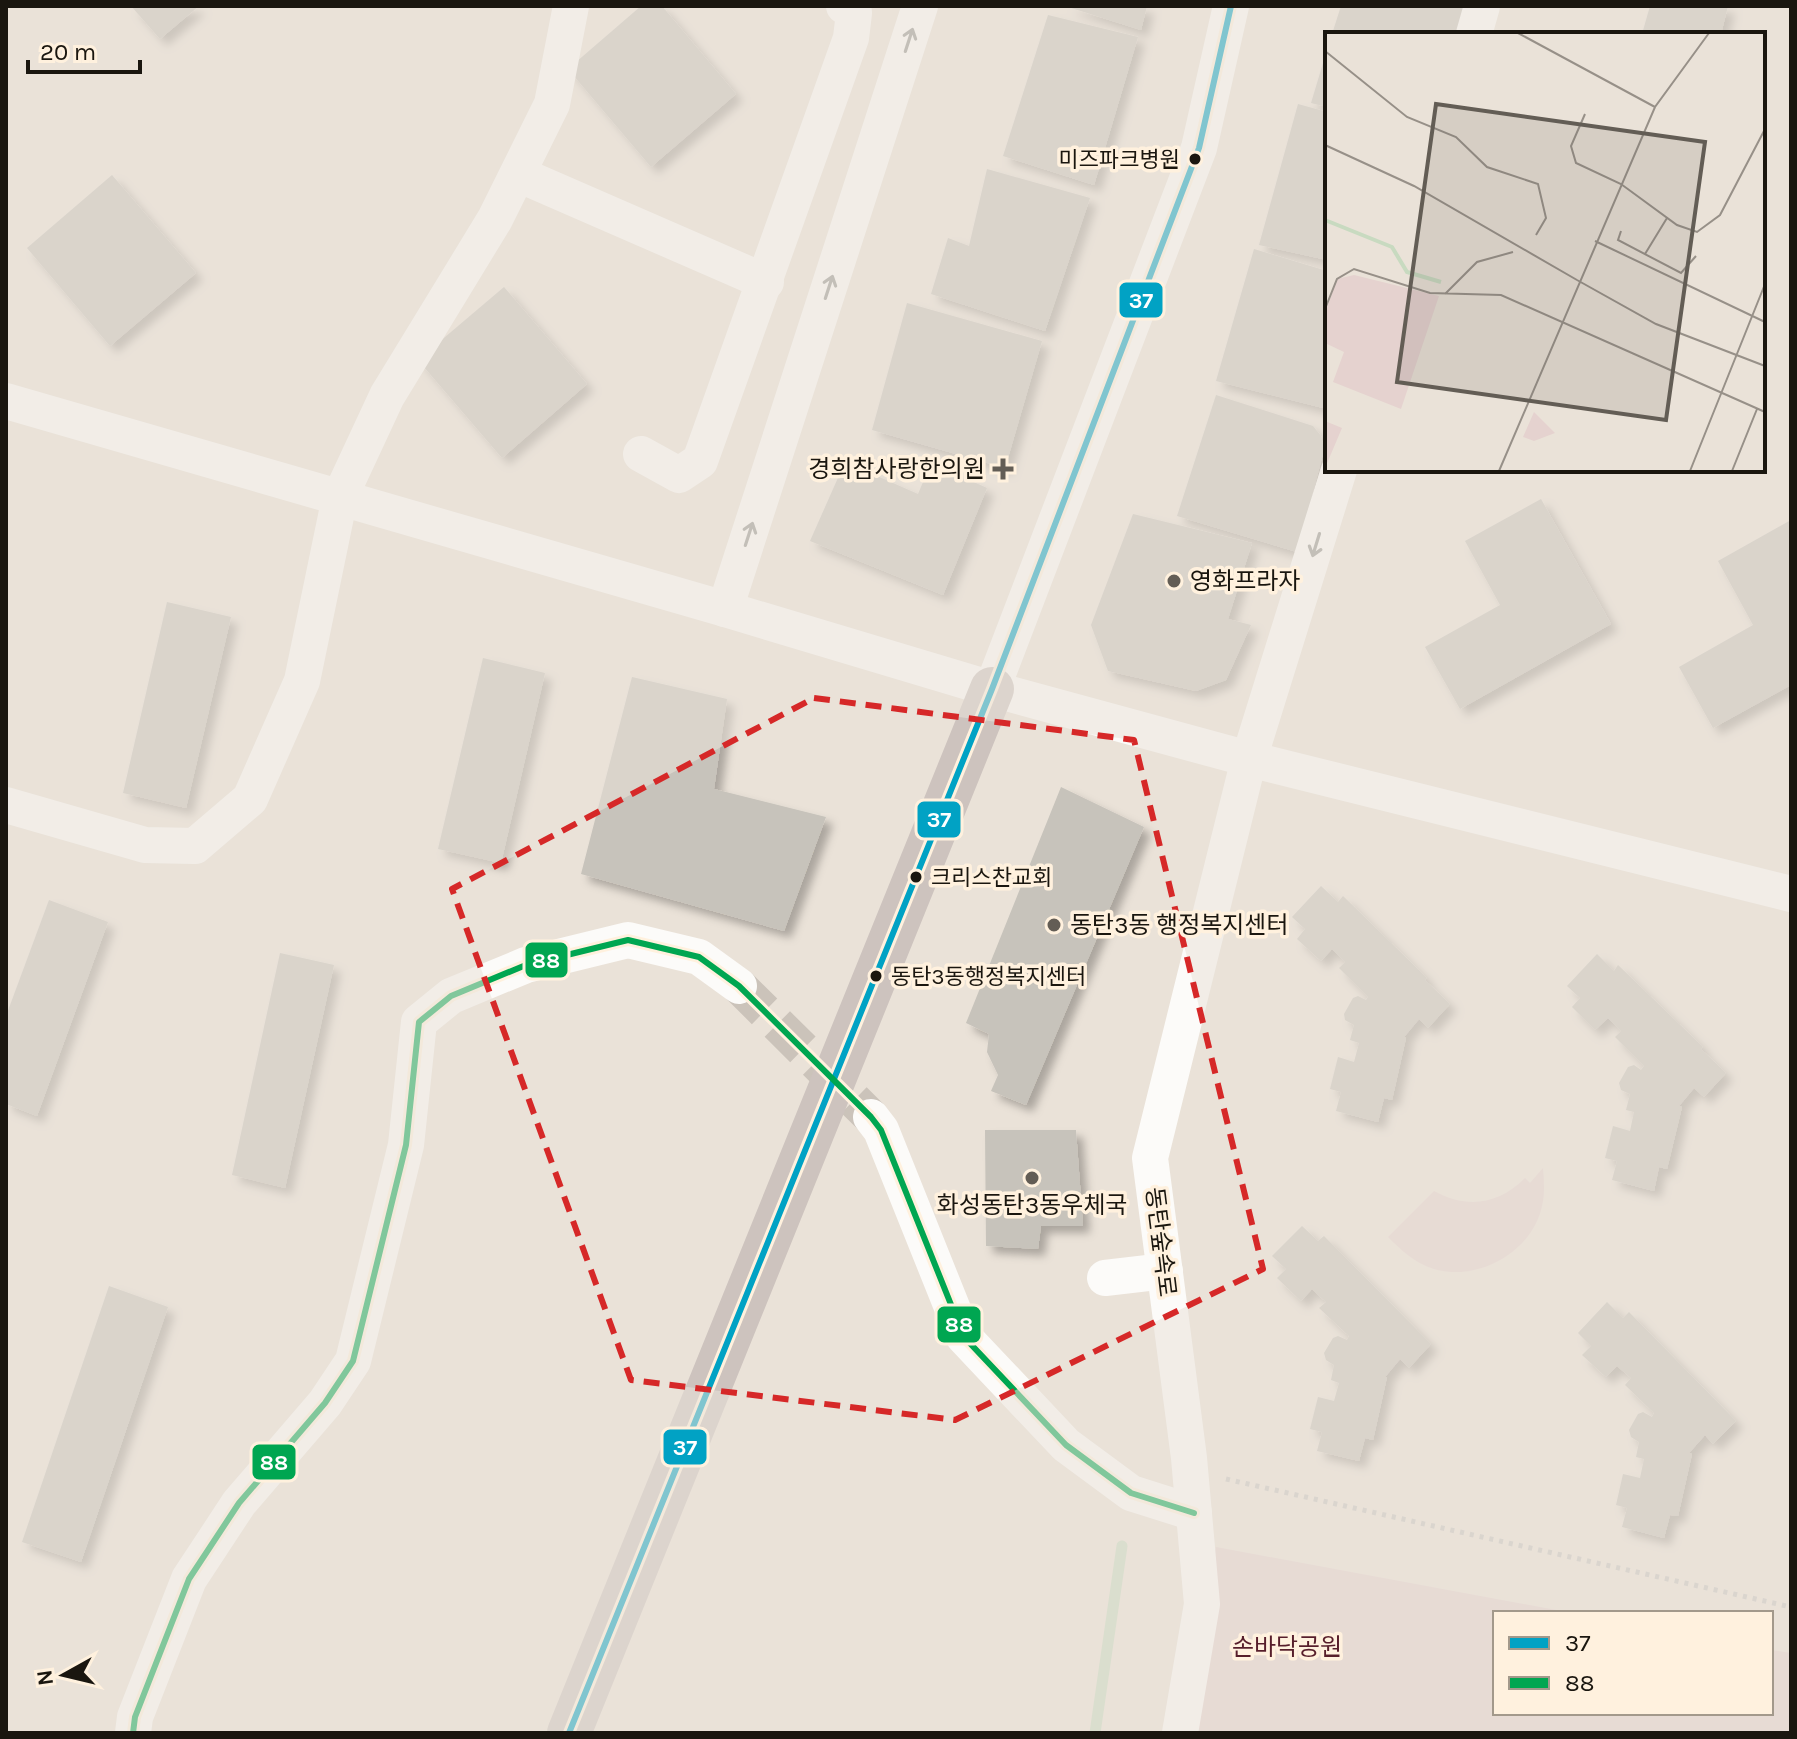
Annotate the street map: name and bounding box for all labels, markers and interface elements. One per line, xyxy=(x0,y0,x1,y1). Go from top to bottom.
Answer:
scale bar xyxy=(28,24,140,74)
one-way arrow xyxy=(902,27,917,53)
inset map xyxy=(1325,32,1765,472)
text: 20 m xyxy=(40,38,96,66)
place label: 미즈파크병원 xyxy=(1059,147,1180,173)
marker: 미즈파크병원 xyxy=(1187,151,1203,167)
one-way arrow xyxy=(823,275,837,300)
line badge: 37 xyxy=(1118,281,1164,319)
text: 37 xyxy=(1129,288,1153,314)
place label: 경희참사랑한의원 xyxy=(808,455,985,483)
marker: 경희참사랑한의원 xyxy=(992,458,1014,480)
one-way arrow xyxy=(743,522,758,547)
one-way arrow xyxy=(1308,531,1323,557)
place label: 영화프라자 xyxy=(1190,567,1300,595)
marker: 영화프라자 xyxy=(1165,572,1183,590)
line badge: 37 xyxy=(916,800,962,839)
text: 37 xyxy=(927,807,951,833)
place label: 크리스찬교회 xyxy=(931,865,1052,891)
marker: 크리스찬교회 xyxy=(908,869,924,885)
place label: 동탄3동 행정복지센터 xyxy=(1070,911,1289,939)
marker: 동탄3동 행정복지센터 xyxy=(1045,916,1063,934)
line badge: 88 xyxy=(524,941,569,979)
text: 88 xyxy=(532,948,560,974)
place label: 동탄3동행정복지센터 xyxy=(891,964,1086,990)
marker: 동탄3동행정복지센터 xyxy=(868,968,884,984)
marker: 화성동탄3동우체국 xyxy=(1023,1169,1041,1187)
street label: 동탄숲속로 xyxy=(1140,1186,1182,1298)
place label: 화성동탄3동우체국 xyxy=(937,1191,1127,1219)
line badge: 88 xyxy=(936,1305,982,1344)
text: 88 xyxy=(945,1312,973,1338)
line badge: 37 xyxy=(662,1428,708,1466)
text: 37 xyxy=(673,1435,697,1461)
line badge: 88 xyxy=(251,1443,297,1481)
text: 88 xyxy=(260,1450,288,1476)
legend xyxy=(1493,1611,1773,1715)
text: 37 xyxy=(1565,1629,1590,1657)
park label: 손바닥공원 xyxy=(1232,1633,1342,1661)
north arrow xyxy=(24,1635,104,1715)
text: N xyxy=(31,1668,59,1687)
text: 88 xyxy=(1565,1669,1595,1697)

